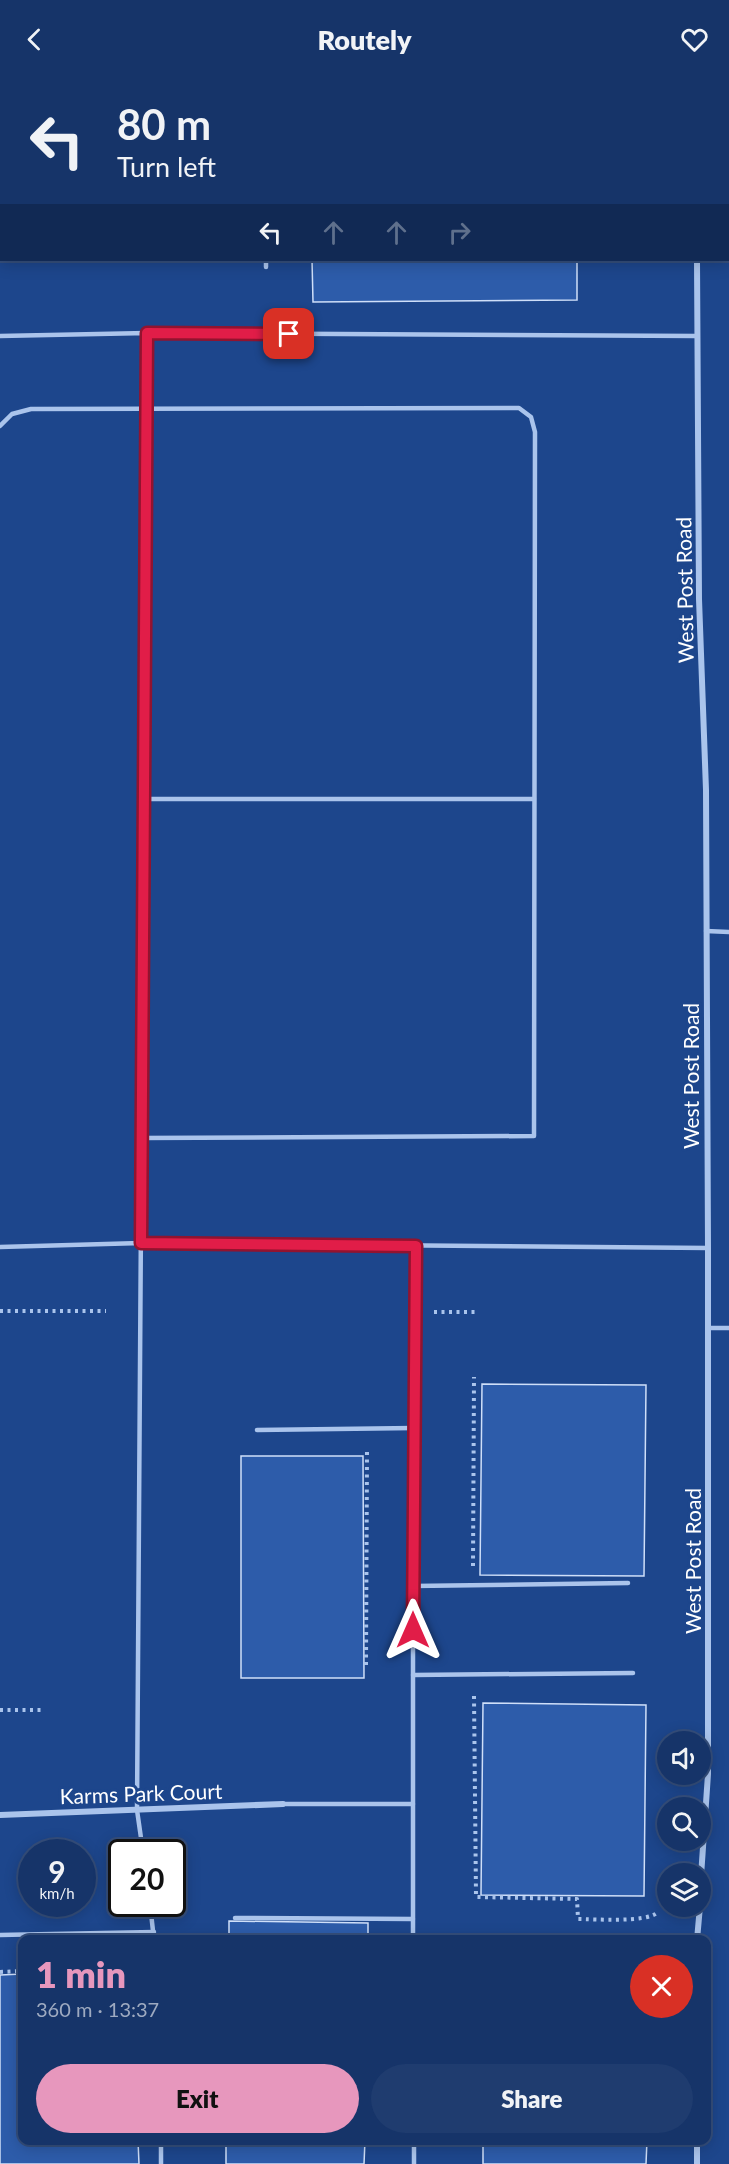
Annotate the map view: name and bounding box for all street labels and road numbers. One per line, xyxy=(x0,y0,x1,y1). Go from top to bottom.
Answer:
street label: West Post Road xyxy=(670,517,698,663)
street label: West Post Road xyxy=(678,1003,703,1149)
street label: West Post Road xyxy=(680,1488,705,1634)
street label: Karms Park Court xyxy=(59,1778,223,1808)

